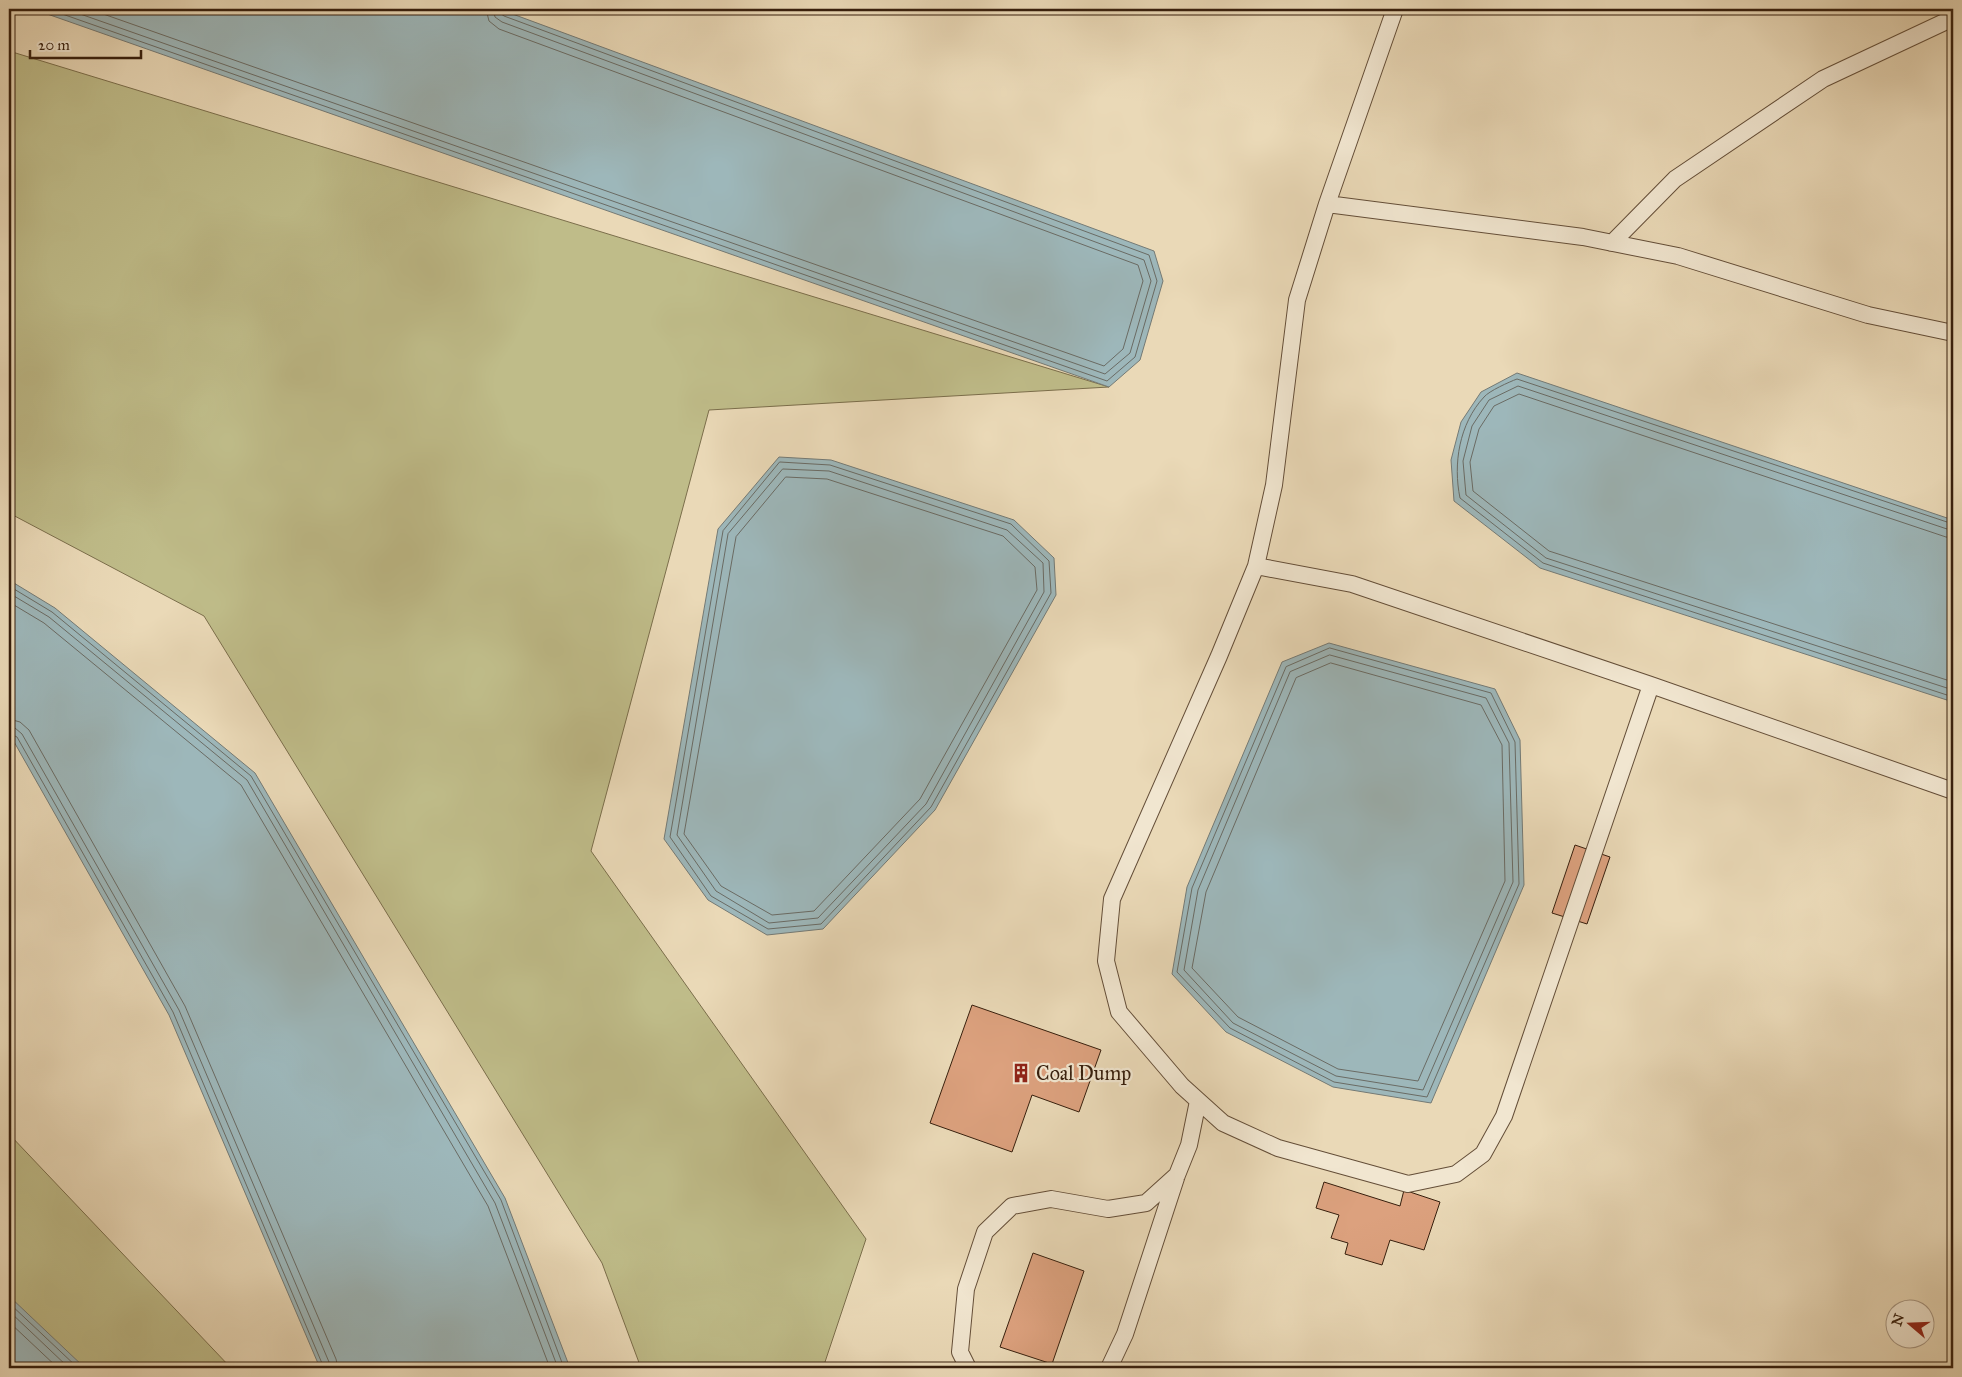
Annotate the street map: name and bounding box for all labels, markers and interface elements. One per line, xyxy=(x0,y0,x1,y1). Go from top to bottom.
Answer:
scale bar xyxy=(30,28,141,60)
text: 20 m xyxy=(38,36,70,54)
place label: Coal Dump xyxy=(1036,1061,1131,1085)
building icon: Coal Dump xyxy=(1010,1062,1032,1084)
north arrow xyxy=(1884,1300,1934,1350)
text: N xyxy=(1888,1311,1908,1328)

